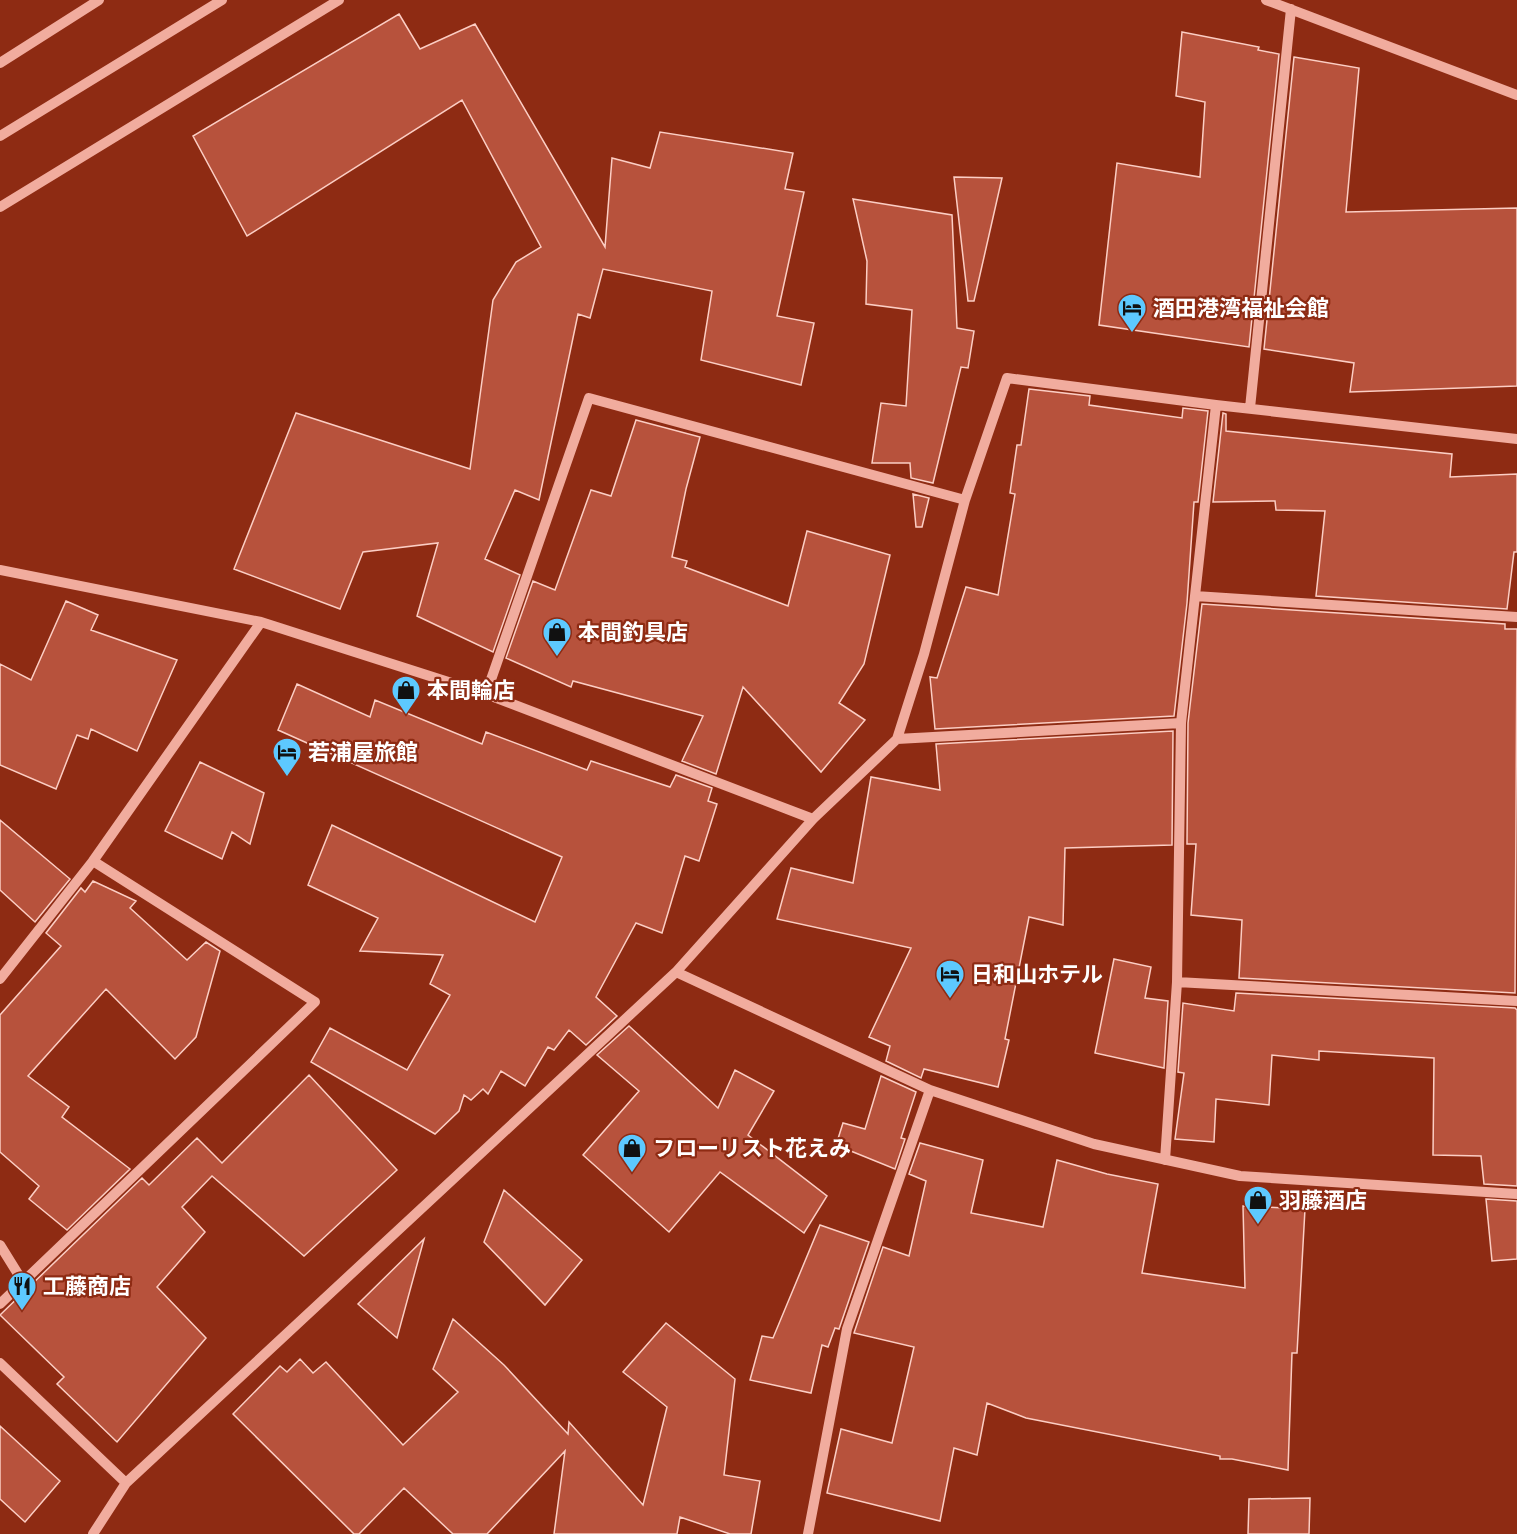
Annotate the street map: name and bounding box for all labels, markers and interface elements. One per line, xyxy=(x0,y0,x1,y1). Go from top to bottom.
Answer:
hotel icon: 酒田港湾福祉会館 xyxy=(1116,292,1148,334)
place label: 酒田港湾福祉会館 xyxy=(1153,292,1329,324)
shop icon: 本間釣具店 xyxy=(541,616,573,658)
place label: 本間釣具店 xyxy=(578,616,688,648)
shop icon: 本間輪店 xyxy=(390,674,422,716)
place label: 本間輪店 xyxy=(427,674,515,706)
hotel icon: 若浦屋旅館 xyxy=(271,736,303,778)
place label: 若浦屋旅館 xyxy=(308,736,418,768)
hotel icon: 日和山ホテル xyxy=(934,958,966,1000)
place label: 日和山ホテル xyxy=(971,958,1103,990)
shop icon: フローリスト花えみ xyxy=(616,1132,648,1174)
place label: フローリスト花えみ xyxy=(653,1132,851,1164)
shop icon: 羽藤酒店 xyxy=(1242,1184,1274,1226)
place label: 羽藤酒店 xyxy=(1279,1184,1367,1216)
restaurant icon: 工藤商店 xyxy=(6,1270,38,1312)
place label: 工藤商店 xyxy=(43,1270,131,1302)

